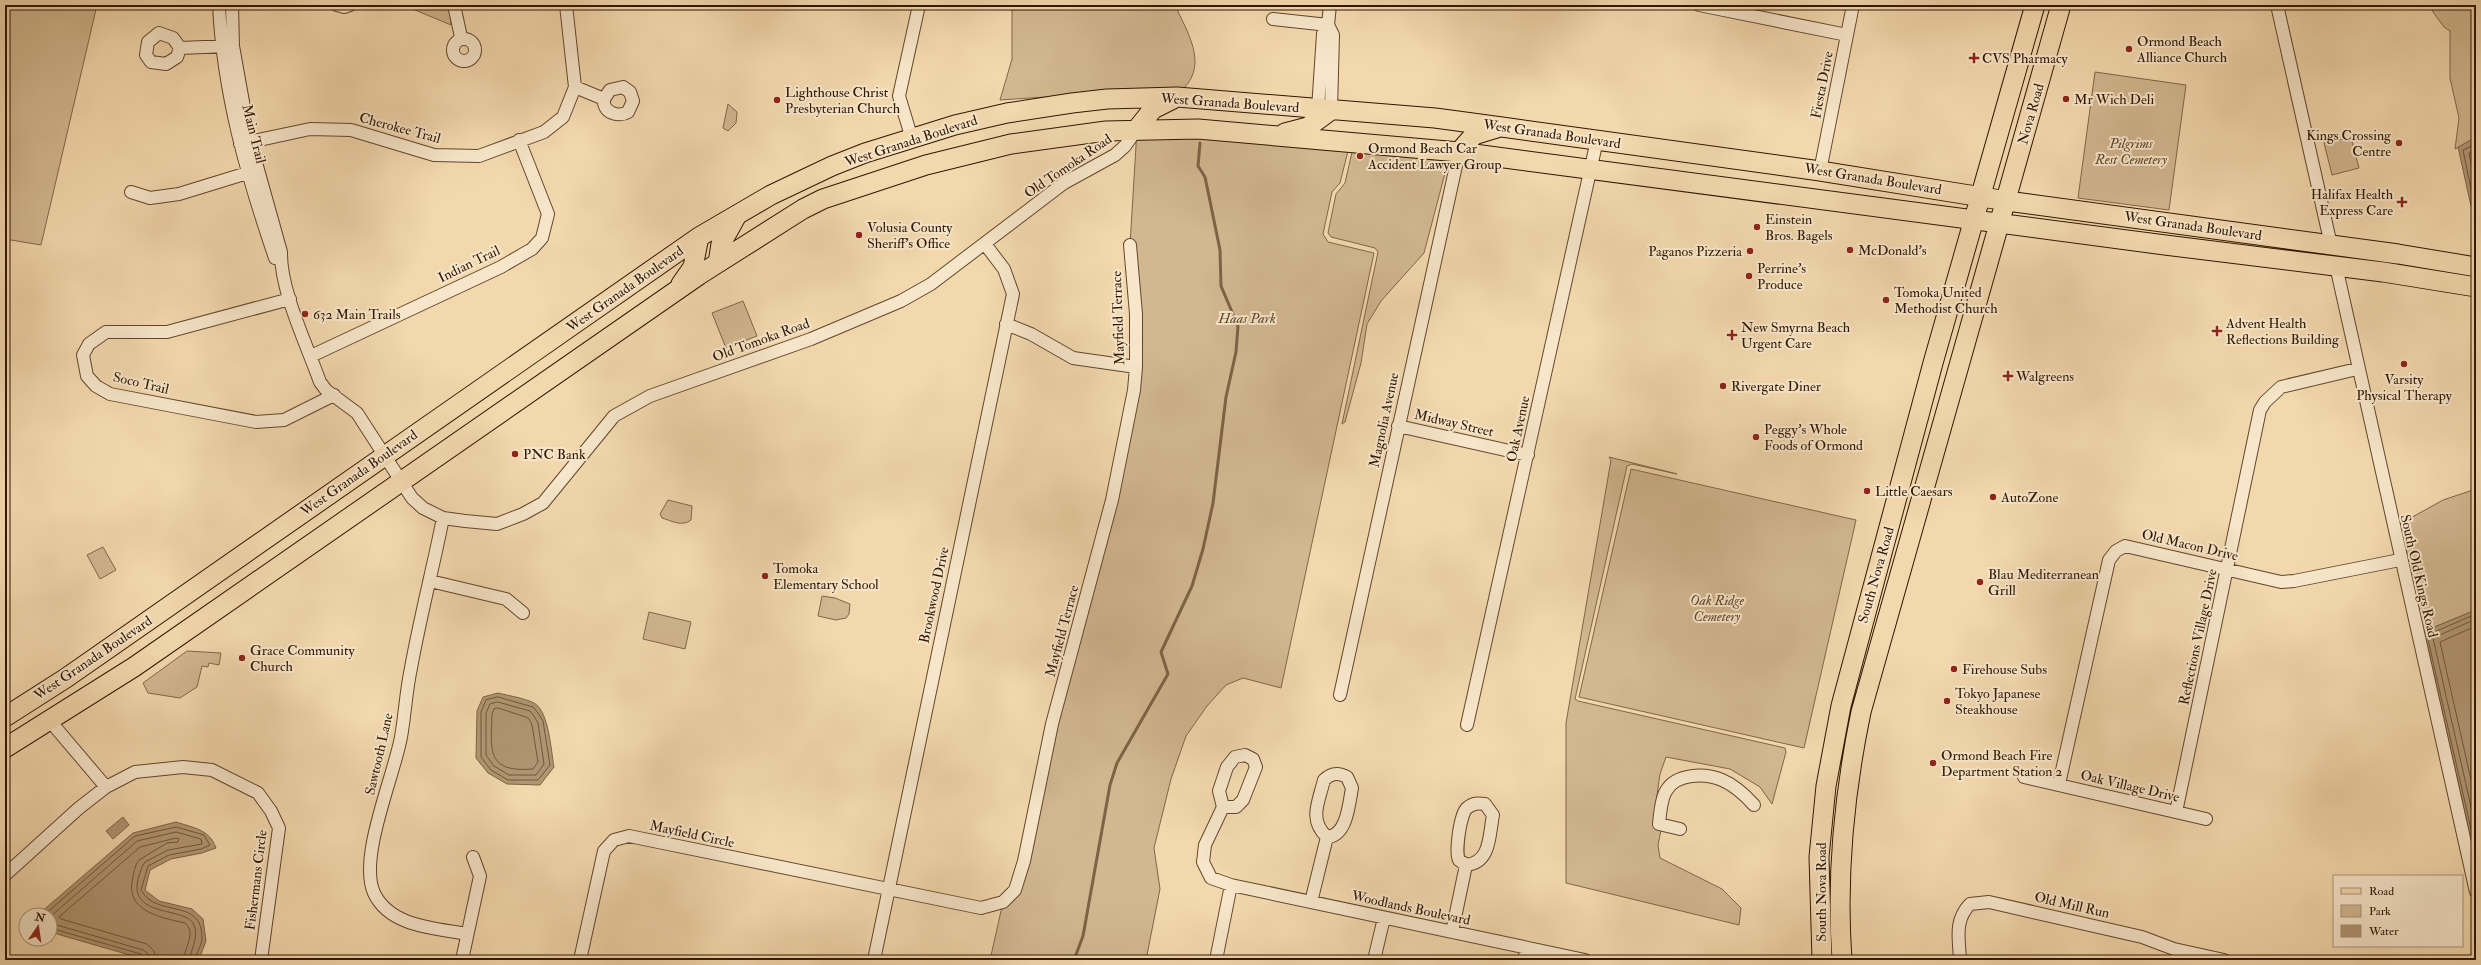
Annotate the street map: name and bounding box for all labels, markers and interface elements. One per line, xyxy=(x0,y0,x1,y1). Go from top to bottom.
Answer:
place label: Ormond Beach Alliance Church xyxy=(2136,33,2228,66)
marker: Ormond Beach Alliance Church xyxy=(2124,44,2134,54)
street label: Fiesta Drive xyxy=(1807,50,1837,120)
place label: CVS Pharmacy xyxy=(1982,50,2069,68)
marker: CVS Pharmacy xyxy=(1969,53,1979,63)
street label: Nova Road xyxy=(2014,81,2048,147)
place label: Lighthouse Christ Presbyterian Church xyxy=(785,84,901,118)
street label: West Granada Boulevard xyxy=(1159,90,1300,116)
place label: Mr Wich Deli xyxy=(2074,91,2154,108)
marker: Mr Wich Deli xyxy=(2061,94,2071,104)
marker: Lighthouse Christ Presbyterian Church xyxy=(772,95,782,105)
street label: Main Trail xyxy=(238,103,270,166)
street label: Cherokee Trail xyxy=(357,109,443,147)
street label: West Granada Boulevard xyxy=(841,111,980,171)
street label: West Granada Boulevard xyxy=(1481,116,1622,152)
place label: Kings Crossing Centre xyxy=(2306,127,2392,160)
street label: Old Tomoka Road xyxy=(1021,130,1115,202)
park label: Pilgrims Rest Cemetery xyxy=(2094,135,2167,168)
marker: Kings Crossing Centre xyxy=(2394,138,2404,148)
place label: Ormond Beach Car Accident Lawyer Group xyxy=(1367,140,1502,174)
marker: Ormond Beach Car Accident Lawyer Group xyxy=(1355,151,1365,161)
street label: West Granada Boulevard xyxy=(1802,160,1943,198)
place label: Halifax Health Express Care xyxy=(2311,186,2394,220)
marker: Halifax Health Express Care xyxy=(2396,196,2408,208)
street label: West Granada Boulevard xyxy=(2122,208,2263,244)
place label: Einstein Bros. Bagels xyxy=(1765,211,1833,244)
place label: Volusia County Sheriff's Office xyxy=(867,219,953,252)
marker: Einstein Bros. Bagels xyxy=(1752,222,1762,232)
marker: Volusia County Sheriff's Office xyxy=(854,230,864,240)
street label: Indian Trail xyxy=(435,242,503,286)
street label: West Granada Boulevard xyxy=(562,242,687,336)
place label: McDonald's xyxy=(1858,242,1927,259)
place label: Paganos Pizzeria xyxy=(1648,243,1742,260)
marker: McDonald's xyxy=(1845,245,1855,255)
marker: Paganos Pizzeria xyxy=(1745,246,1755,256)
place label: Perrine's Produce xyxy=(1757,260,1806,293)
street label: Mayfield Terrace xyxy=(1108,270,1129,365)
marker: Perrine's Produce xyxy=(1744,271,1754,281)
place label: Tomoka United Methodist Church xyxy=(1894,284,1998,317)
marker: Tomoka United Methodist Church xyxy=(1881,295,1891,305)
place label: 632 Main Trails xyxy=(313,306,401,323)
marker: 632 Main Trails xyxy=(300,309,310,319)
park label: Haas Park xyxy=(1217,310,1276,327)
street label: Old Tomoka Road xyxy=(710,315,812,365)
place label: Advent Health Reflections Building xyxy=(2225,315,2340,348)
place label: New Smyrna Beach Urgent Care xyxy=(1741,319,1851,352)
marker: Advent Health Reflections Building xyxy=(2211,325,2223,337)
marker: New Smyrna Beach Urgent Care xyxy=(1726,329,1738,341)
marker: Varsity Physical Therapy xyxy=(2399,359,2409,369)
street label: Soco Trail xyxy=(111,368,171,398)
place label: Walgreens xyxy=(2015,368,2074,385)
street label: Magnolia Avenue xyxy=(1366,371,1402,469)
marker: Walgreens xyxy=(2003,371,2013,381)
place label: Varsity Physical Therapy xyxy=(2356,371,2453,405)
place label: Rivergate Diner xyxy=(1731,378,1822,395)
marker: Rivergate Diner xyxy=(1718,381,1728,391)
street label: Oak Avenue xyxy=(1503,394,1533,464)
street label: Midway Street xyxy=(1412,406,1496,441)
place label: Peggy's Whole Foods of Ormond xyxy=(1764,421,1863,454)
street label: West Granada Boulevard xyxy=(296,426,421,520)
marker: Peggy's Whole Foods of Ormond xyxy=(1751,432,1761,442)
place label: PNC Bank xyxy=(523,446,586,463)
marker: PNC Bank xyxy=(510,449,520,459)
place label: Little Caesars xyxy=(1875,483,1953,500)
marker: Little Caesars xyxy=(1862,486,1872,496)
place label: AutoZone xyxy=(2000,489,2058,506)
marker: AutoZone xyxy=(1988,492,1998,502)
street label: South Old Kings Road xyxy=(2397,513,2441,639)
street label: South Nova Road xyxy=(1854,525,1898,625)
street label: Old Macon Drive xyxy=(2140,526,2240,564)
street label: Brookwood Drive xyxy=(915,545,953,645)
place label: Tomoka Elementary School xyxy=(773,560,879,594)
place label: Blau Mediterranean Grill xyxy=(1988,566,2099,599)
street label: Reflections Village Drive xyxy=(2175,567,2221,707)
marker: Tomoka Elementary School xyxy=(760,571,770,581)
marker: Blau Mediterranean Grill xyxy=(1975,577,1985,587)
street label: Mayfield Terrace xyxy=(1042,583,1083,679)
park label: Oak Ridge Cemetery xyxy=(1690,592,1744,625)
street label: West Granada Boulevard xyxy=(30,612,155,704)
place label: Grace Community Church xyxy=(250,642,355,675)
marker: Grace Community Church xyxy=(237,653,247,663)
place label: Firehouse Subs xyxy=(1962,661,2047,678)
marker: Firehouse Subs xyxy=(1949,664,1959,674)
place label: Tokyo Japanese Steakhouse xyxy=(1955,685,2041,718)
marker: Tokyo Japanese Steakhouse xyxy=(1942,696,1952,706)
street label: Sawtooth Lane xyxy=(361,711,397,797)
place label: Ormond Beach Fire Department Station 2 xyxy=(1941,747,2062,781)
marker: Ormond Beach Fire Department Station 2 xyxy=(1928,758,1938,768)
street label: Oak Village Drive xyxy=(2079,766,2181,806)
street label: Mayfield Circle xyxy=(648,817,736,852)
street label: Fishermans Circle xyxy=(241,829,271,931)
street label: South Nova Road xyxy=(1813,842,1830,942)
legend xyxy=(2333,875,2463,947)
text: Road xyxy=(2369,884,2394,899)
street label: Woodlands Boulevard xyxy=(1349,887,1472,929)
street label: Old Mill Run xyxy=(2033,888,2111,922)
text: Park xyxy=(2369,904,2391,919)
north arrow xyxy=(18,907,58,947)
text: N xyxy=(33,910,48,925)
text: Water xyxy=(2368,924,2399,939)

